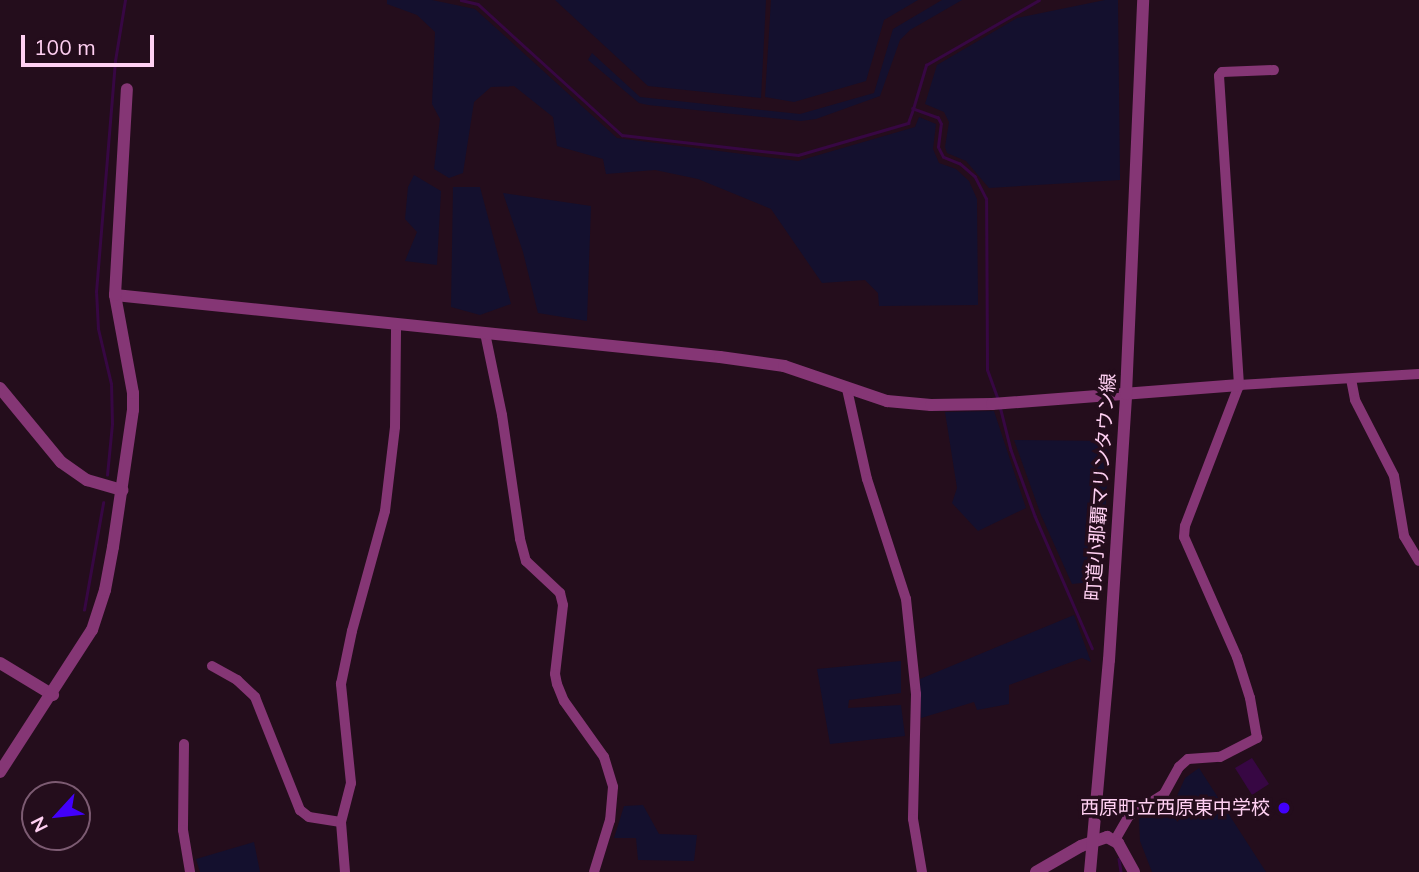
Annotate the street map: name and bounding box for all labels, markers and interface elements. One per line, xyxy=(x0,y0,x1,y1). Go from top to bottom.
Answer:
scale bar xyxy=(24,21,158,65)
text: 100 m xyxy=(34,34,96,60)
street label: 町道小那覇マリンタウン線 xyxy=(1082,372,1120,602)
north arrow xyxy=(21,781,91,851)
place label: 西原町立西原東中学校 xyxy=(1080,797,1270,819)
marker: 西原町立西原東中学校 xyxy=(1276,800,1292,816)
text: N xyxy=(25,813,53,836)

